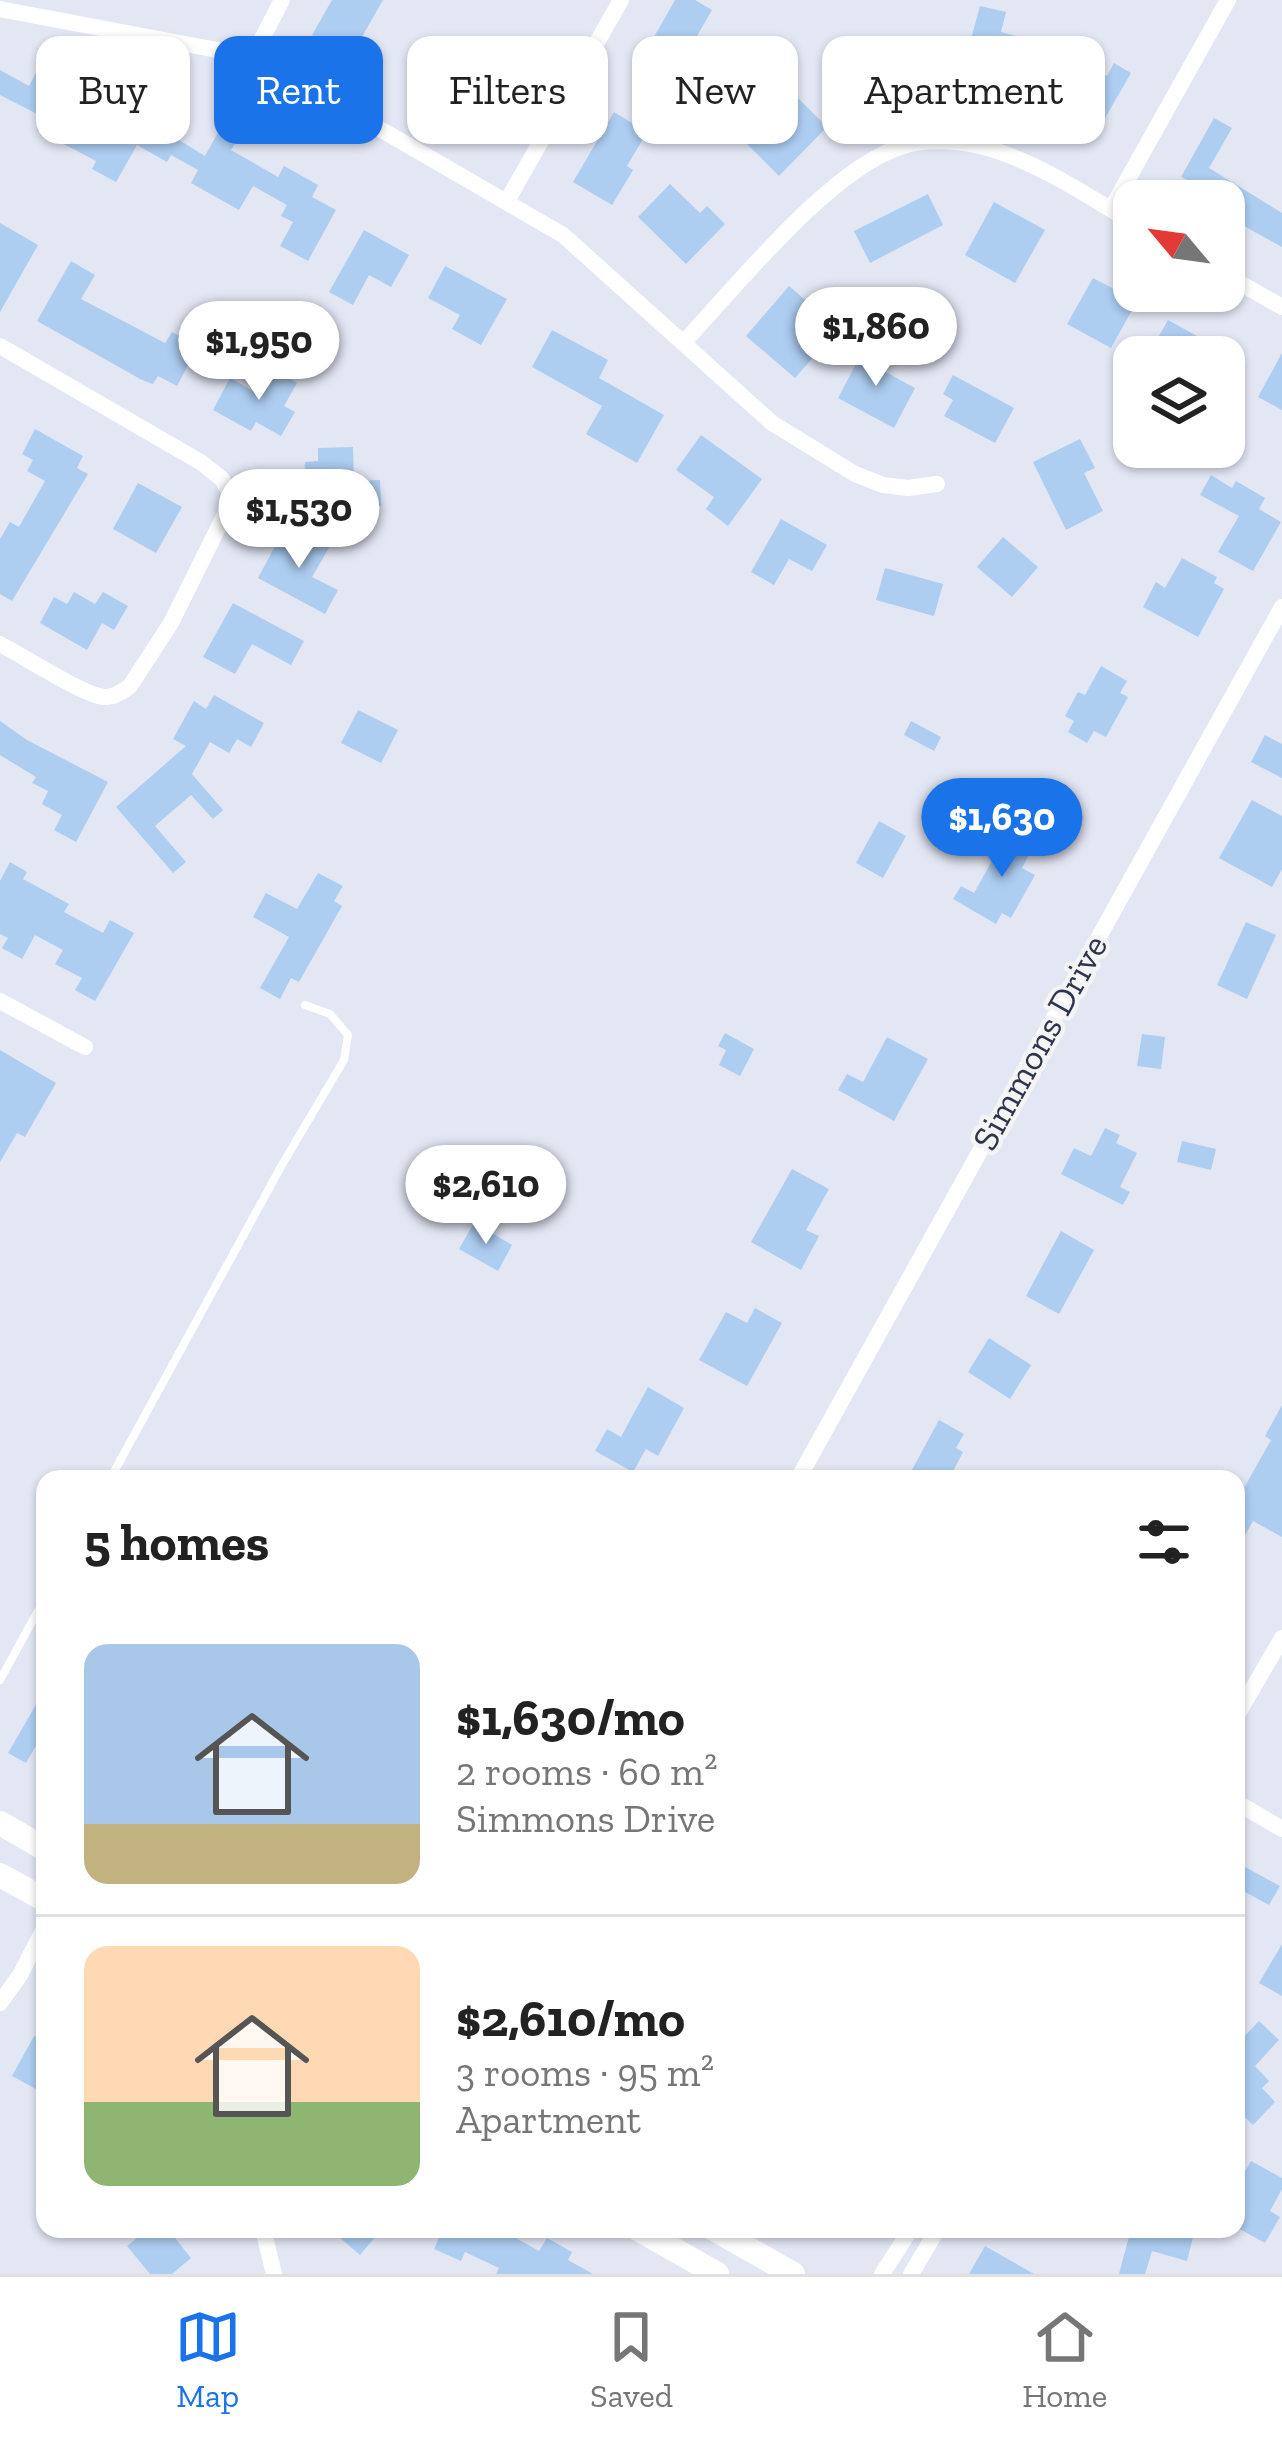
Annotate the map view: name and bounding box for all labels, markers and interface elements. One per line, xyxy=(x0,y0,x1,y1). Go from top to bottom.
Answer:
chip: Buy xyxy=(36,36,190,144)
chip: Rent xyxy=(214,36,383,144)
chip: Filters xyxy=(407,36,608,144)
chip: New xyxy=(632,36,798,144)
chip: Apartment xyxy=(822,36,1105,144)
north arrow xyxy=(1113,180,1245,312)
map controls xyxy=(1113,180,1245,468)
pin: $1,860 xyxy=(778,287,974,389)
pin: $1,950 xyxy=(161,301,357,403)
text: $1,860 xyxy=(822,302,930,349)
text: $1,950 xyxy=(205,316,313,363)
button: layers xyxy=(1113,336,1245,468)
pin: $1,530 xyxy=(201,469,397,571)
text: $1,530 xyxy=(245,484,353,531)
pin: $1,630 xyxy=(904,778,1100,880)
text: $1,630 xyxy=(948,793,1056,840)
street label: Simmons Drive xyxy=(963,927,1116,1157)
pin: $2,610 xyxy=(388,1145,584,1247)
text: $2,610 xyxy=(432,1160,540,1207)
icon: filters xyxy=(1131,1509,1197,1575)
text: 5 homes xyxy=(84,1512,269,1573)
text: $1,630/mo xyxy=(456,1687,685,1748)
icon: home xyxy=(180,1692,324,1836)
text: 2 rooms · 60 m² xyxy=(456,1748,718,1795)
text: Simmons Drive xyxy=(456,1795,715,1842)
text: $2,610/mo xyxy=(456,1988,685,2049)
icon: home xyxy=(180,1994,324,2138)
text: 3 rooms · 95 m² xyxy=(456,2049,714,2096)
text: Apartment xyxy=(456,2096,641,2143)
tab: Map xyxy=(175,2304,241,2415)
tab: Saved xyxy=(590,2304,673,2415)
tab: Home xyxy=(1022,2304,1107,2415)

